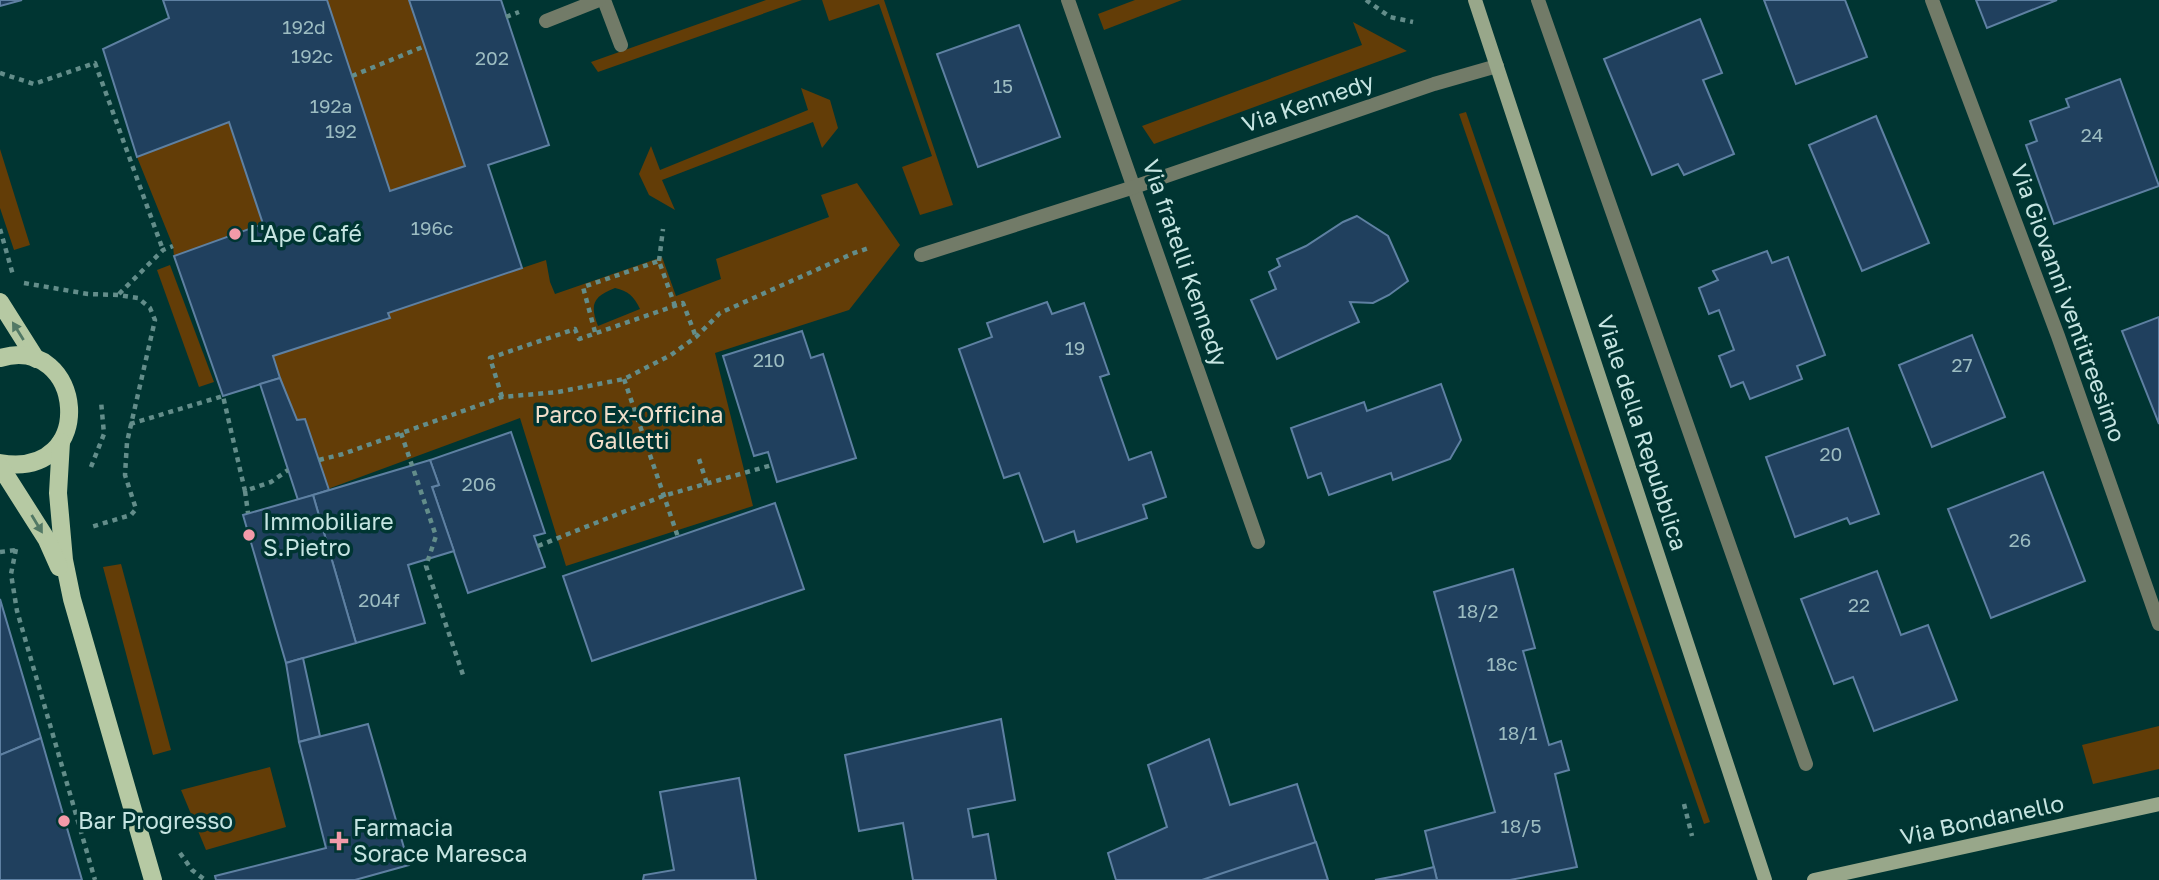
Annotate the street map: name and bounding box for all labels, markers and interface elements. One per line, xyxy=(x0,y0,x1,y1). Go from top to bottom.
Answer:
house number: 192d xyxy=(282,15,326,38)
house number: 192c xyxy=(291,44,333,67)
house number: 202 xyxy=(475,46,509,69)
street label: Via Kennedy xyxy=(1238,66,1377,138)
house number: 15 xyxy=(993,74,1013,97)
house number: 192a xyxy=(310,94,352,117)
house number: 192 xyxy=(325,119,357,142)
house number: 24 xyxy=(2081,123,2103,146)
street label: Via fratelli Kennedy xyxy=(1137,156,1235,370)
street label: Via Giovanni ventitreesimo xyxy=(2006,160,2132,445)
house number: 196c xyxy=(411,216,453,239)
place label: L'Ape Café xyxy=(249,219,362,247)
marker: L'Ape Café xyxy=(227,226,243,242)
street label: Viale della Repubblica xyxy=(1592,311,1694,554)
one-way arrow xyxy=(11,321,24,340)
house number: 19 xyxy=(1065,336,1085,359)
house number: 210 xyxy=(753,348,785,371)
house number: 27 xyxy=(1951,353,1973,376)
park label: Parco Ex-Officina Galletti xyxy=(534,400,724,454)
house number: 20 xyxy=(1820,442,1842,465)
house number: 206 xyxy=(462,472,496,495)
place label: Immobiliare S.Pietro xyxy=(263,507,394,561)
one-way arrow xyxy=(31,514,43,533)
marker: Immobiliare S.Pietro xyxy=(241,527,257,543)
house number: 26 xyxy=(2009,528,2031,551)
house number: 204f xyxy=(358,588,400,611)
house number: 22 xyxy=(1848,593,1870,616)
house number: 18/2 xyxy=(1458,599,1498,622)
house number: 18c xyxy=(1486,652,1518,675)
house number: 18/1 xyxy=(1498,721,1538,744)
street label: Via Bondanello xyxy=(1897,788,2066,850)
place label: Bar Progresso xyxy=(78,806,233,834)
marker: Bar Progresso xyxy=(56,813,72,829)
place label: Farmacia Sorace Maresca xyxy=(353,813,527,867)
house number: 18/5 xyxy=(1501,814,1541,837)
marker: Farmacia Sorace Maresca xyxy=(331,833,347,849)

